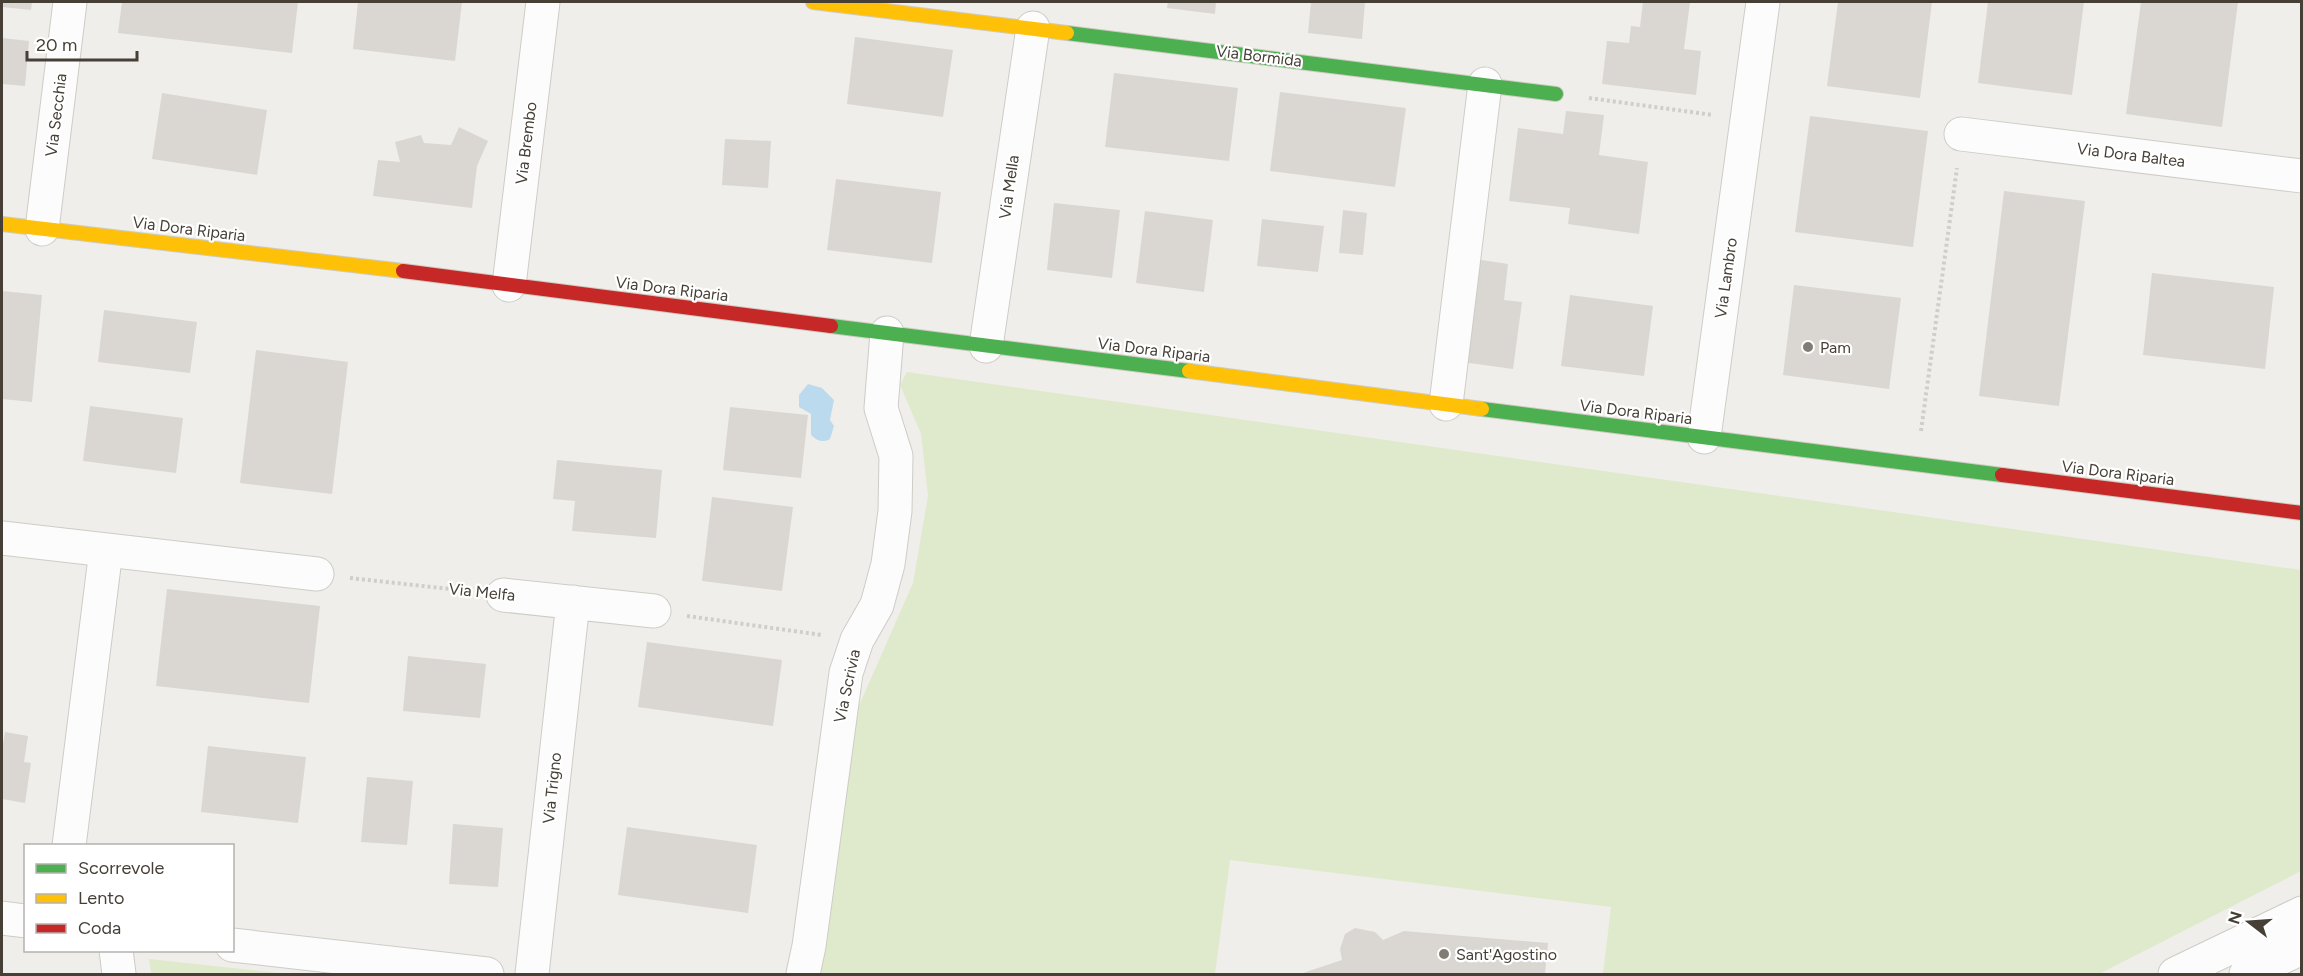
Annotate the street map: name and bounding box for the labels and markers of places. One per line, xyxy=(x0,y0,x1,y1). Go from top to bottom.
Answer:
place label: Pam xyxy=(1820,338,1851,357)
marker: Pam xyxy=(1801,340,1815,354)
place label: Sant'Agostino xyxy=(1456,945,1557,964)
marker: Sant'Agostino xyxy=(1437,947,1451,961)

